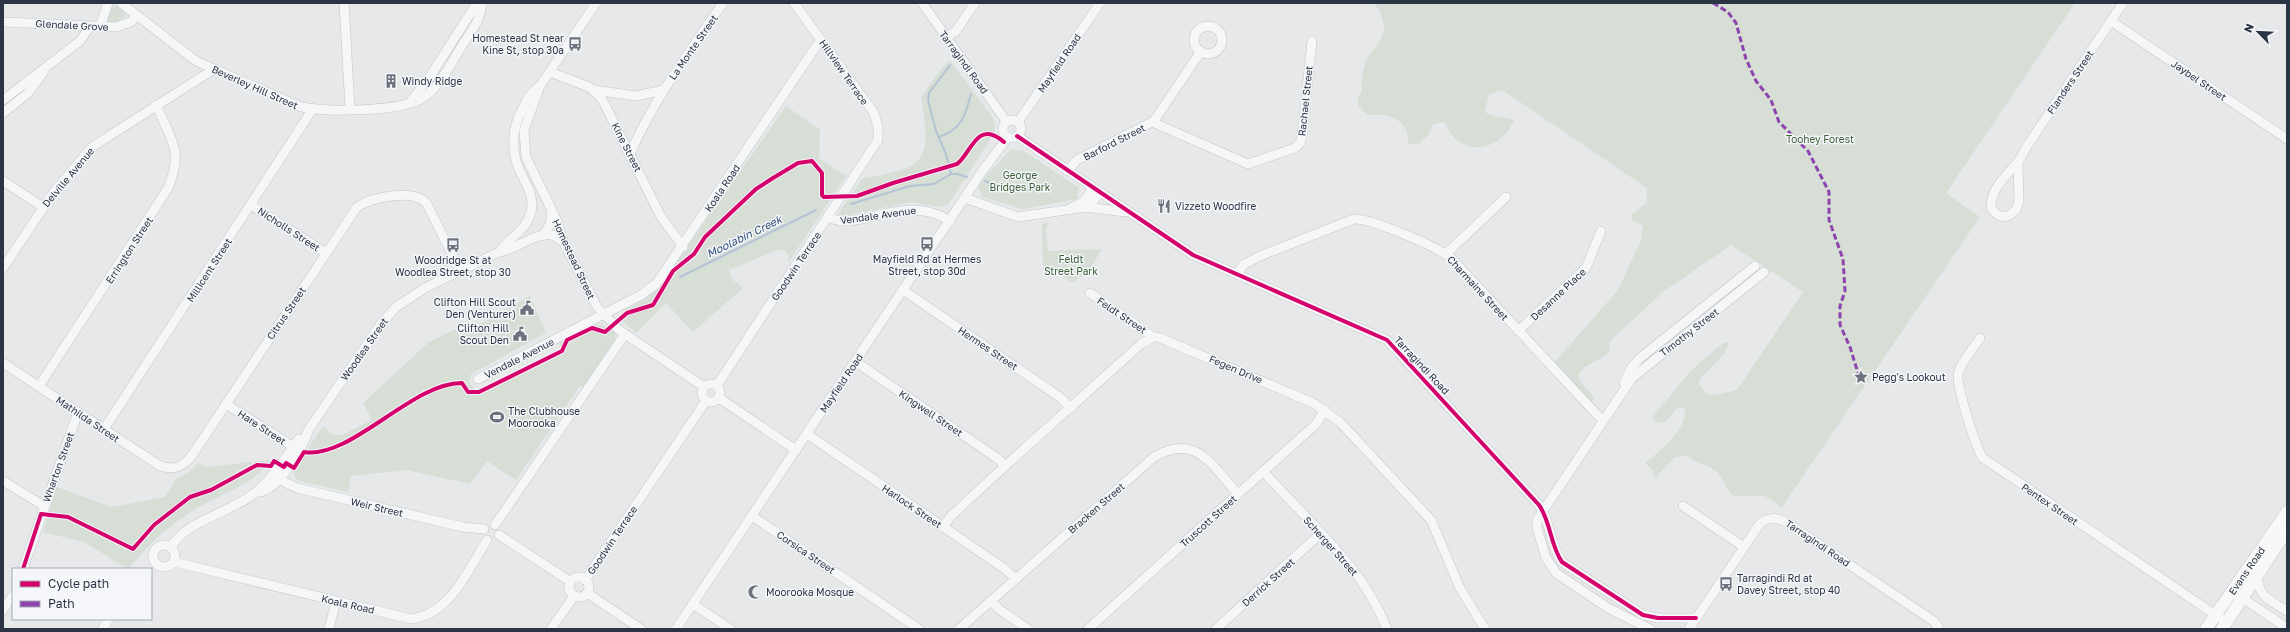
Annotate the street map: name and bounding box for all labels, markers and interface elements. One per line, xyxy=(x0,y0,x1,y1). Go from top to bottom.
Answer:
street label: La Monte Street xyxy=(666,12,720,82)
north arrow xyxy=(2238,12,2278,52)
street label: Glendale Grove xyxy=(35,17,109,33)
text: N xyxy=(2241,21,2256,34)
street label: Tarragindi Road xyxy=(937,28,991,96)
street label: Mayfield Road xyxy=(1035,31,1083,95)
place label: Homestead St near Kine St, stop 30a xyxy=(472,32,564,56)
bus stop icon: Homestead St near Kine St, stop 30a xyxy=(567,36,583,52)
street label: Hillview Terrace xyxy=(817,37,871,107)
street label: Flanders Street xyxy=(2044,48,2096,116)
street label: Jaybel Street xyxy=(2169,57,2229,103)
street label: Beverley Hill Street xyxy=(210,63,300,111)
street label: Rachael Street xyxy=(1295,65,1315,137)
building icon: Windy Ridge xyxy=(383,73,399,89)
place label: Windy Ridge xyxy=(402,75,462,87)
street label: Kine Street xyxy=(609,120,645,174)
street label: Barford Street xyxy=(1081,121,1147,163)
park label: Toohey Forest xyxy=(1786,133,1854,145)
street label: Delville Avenue xyxy=(40,145,97,209)
street label: Koala Road xyxy=(702,162,742,214)
park label: George Bridges Park xyxy=(990,169,1051,193)
restaurant icon: Vizzeto Woodfire xyxy=(1156,198,1172,214)
place label: Vizzeto Woodfire xyxy=(1175,200,1256,212)
street label: Nicholls Street xyxy=(256,204,322,254)
street label: Vendale Avenue xyxy=(839,204,917,226)
water label: Moolabin Creek xyxy=(704,211,785,260)
street label: Errington Street xyxy=(103,214,155,286)
street label: Homestead Street xyxy=(550,217,598,301)
street label: Goodwin Terrace xyxy=(769,229,824,303)
street label: Millicent Street xyxy=(184,236,234,304)
bus stop icon: Mayfield Rd at Hermes Street, stop 30d xyxy=(919,236,935,252)
bus stop icon: Woodridge St at Woodlea Street, stop 30 xyxy=(445,237,461,253)
place label: Mayfield Rd at Hermes Street, stop 30d xyxy=(873,253,981,277)
park label: Feldt Street Park xyxy=(1044,253,1098,277)
street label: Charmaine Street xyxy=(1445,253,1511,323)
place label: Woodridge St at Woodlea Street, stop 30 xyxy=(395,254,511,278)
street label: Desanne Place xyxy=(1528,265,1588,323)
street label: Citrus Street xyxy=(264,284,308,342)
street label: Feldt Street xyxy=(1095,294,1149,336)
place label: Clifton Hill Scout Den (Venturer) xyxy=(434,296,516,320)
public building icon: Clifton Hill Scout Den (Venturer) xyxy=(519,300,535,316)
street label: Timothy Street xyxy=(1657,305,1721,359)
street label: Woodlea Street xyxy=(338,315,390,383)
place label: Clifton Hill Scout Den xyxy=(457,322,509,346)
street label: Hermes Street xyxy=(956,324,1020,372)
public building icon: Clifton Hill Scout Den xyxy=(512,326,528,342)
street label: Tarragindi Road xyxy=(1392,333,1452,397)
street label: Vendale Avenue xyxy=(482,335,556,381)
street label: Mayfield Road xyxy=(817,351,865,415)
street label: Fegen Drive xyxy=(1207,352,1265,386)
place icon: Pegg's Lookout xyxy=(1853,369,1869,385)
place label: Pegg's Lookout xyxy=(1872,371,1946,383)
street label: Kingwell Street xyxy=(897,387,965,439)
street label: Mathilda Street xyxy=(54,393,122,445)
place label: The Clubhouse Moorooka xyxy=(508,405,580,429)
street label: Hare Street xyxy=(236,407,288,447)
sports icon: The Clubhouse Moorooka xyxy=(489,409,505,425)
street label: Wharton Street xyxy=(40,430,76,504)
street label: Bracken Street xyxy=(1065,480,1127,536)
street label: Pentex Street xyxy=(2019,481,2081,527)
street label: Harlock Street xyxy=(880,482,944,530)
street label: Truscott Street xyxy=(1177,492,1239,550)
street label: Weir Street xyxy=(349,495,405,519)
street label: Goodwin Terrace xyxy=(585,503,640,577)
street label: Scherger Street xyxy=(1301,514,1361,578)
street label: Tarragindi Road xyxy=(1784,517,1852,569)
street label: Corsica Street xyxy=(775,528,837,576)
street label: Evans Road xyxy=(2226,544,2267,597)
street label: Derrick Street xyxy=(1239,555,1297,609)
legend xyxy=(12,568,152,620)
place label: Tarragindi Rd at Davey Street, stop 40 xyxy=(1737,572,1840,596)
text: Cycle path xyxy=(48,576,109,591)
bus stop icon: Tarragindi Rd at Davey Street, stop 40 xyxy=(1718,576,1734,592)
mosque icon: Moorooka Mosque xyxy=(747,584,763,600)
place label: Moorooka Mosque xyxy=(766,586,854,598)
street label: Koala Road xyxy=(320,592,376,616)
text: Path xyxy=(48,596,75,611)

